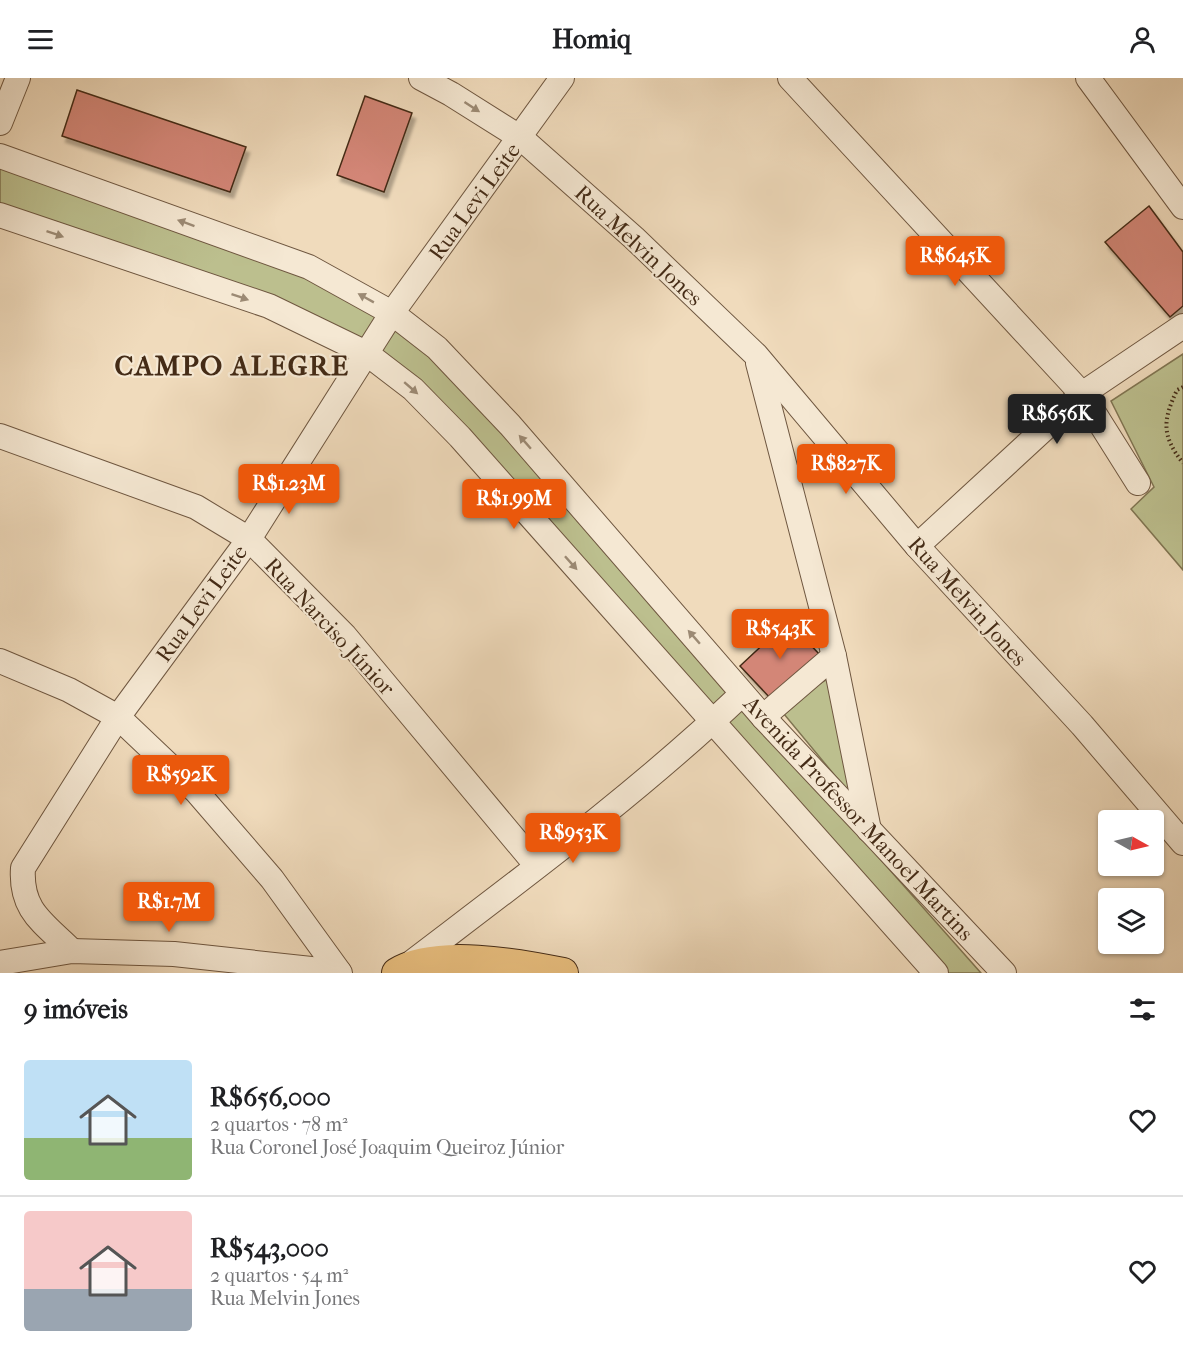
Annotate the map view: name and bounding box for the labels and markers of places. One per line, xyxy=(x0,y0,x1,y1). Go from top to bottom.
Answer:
pin: R$645K xyxy=(906,236,1004,287)
pin: R$656K xyxy=(1008,394,1106,445)
pin: R$827K xyxy=(797,444,895,495)
pin: R$1.23M xyxy=(234,464,344,515)
pin: R$1.99M xyxy=(459,479,569,530)
pin: R$543K xyxy=(731,609,829,660)
pin: R$592K xyxy=(132,755,230,806)
pin: R$953K xyxy=(524,813,622,864)
pin: R$1.7M xyxy=(120,882,218,933)

